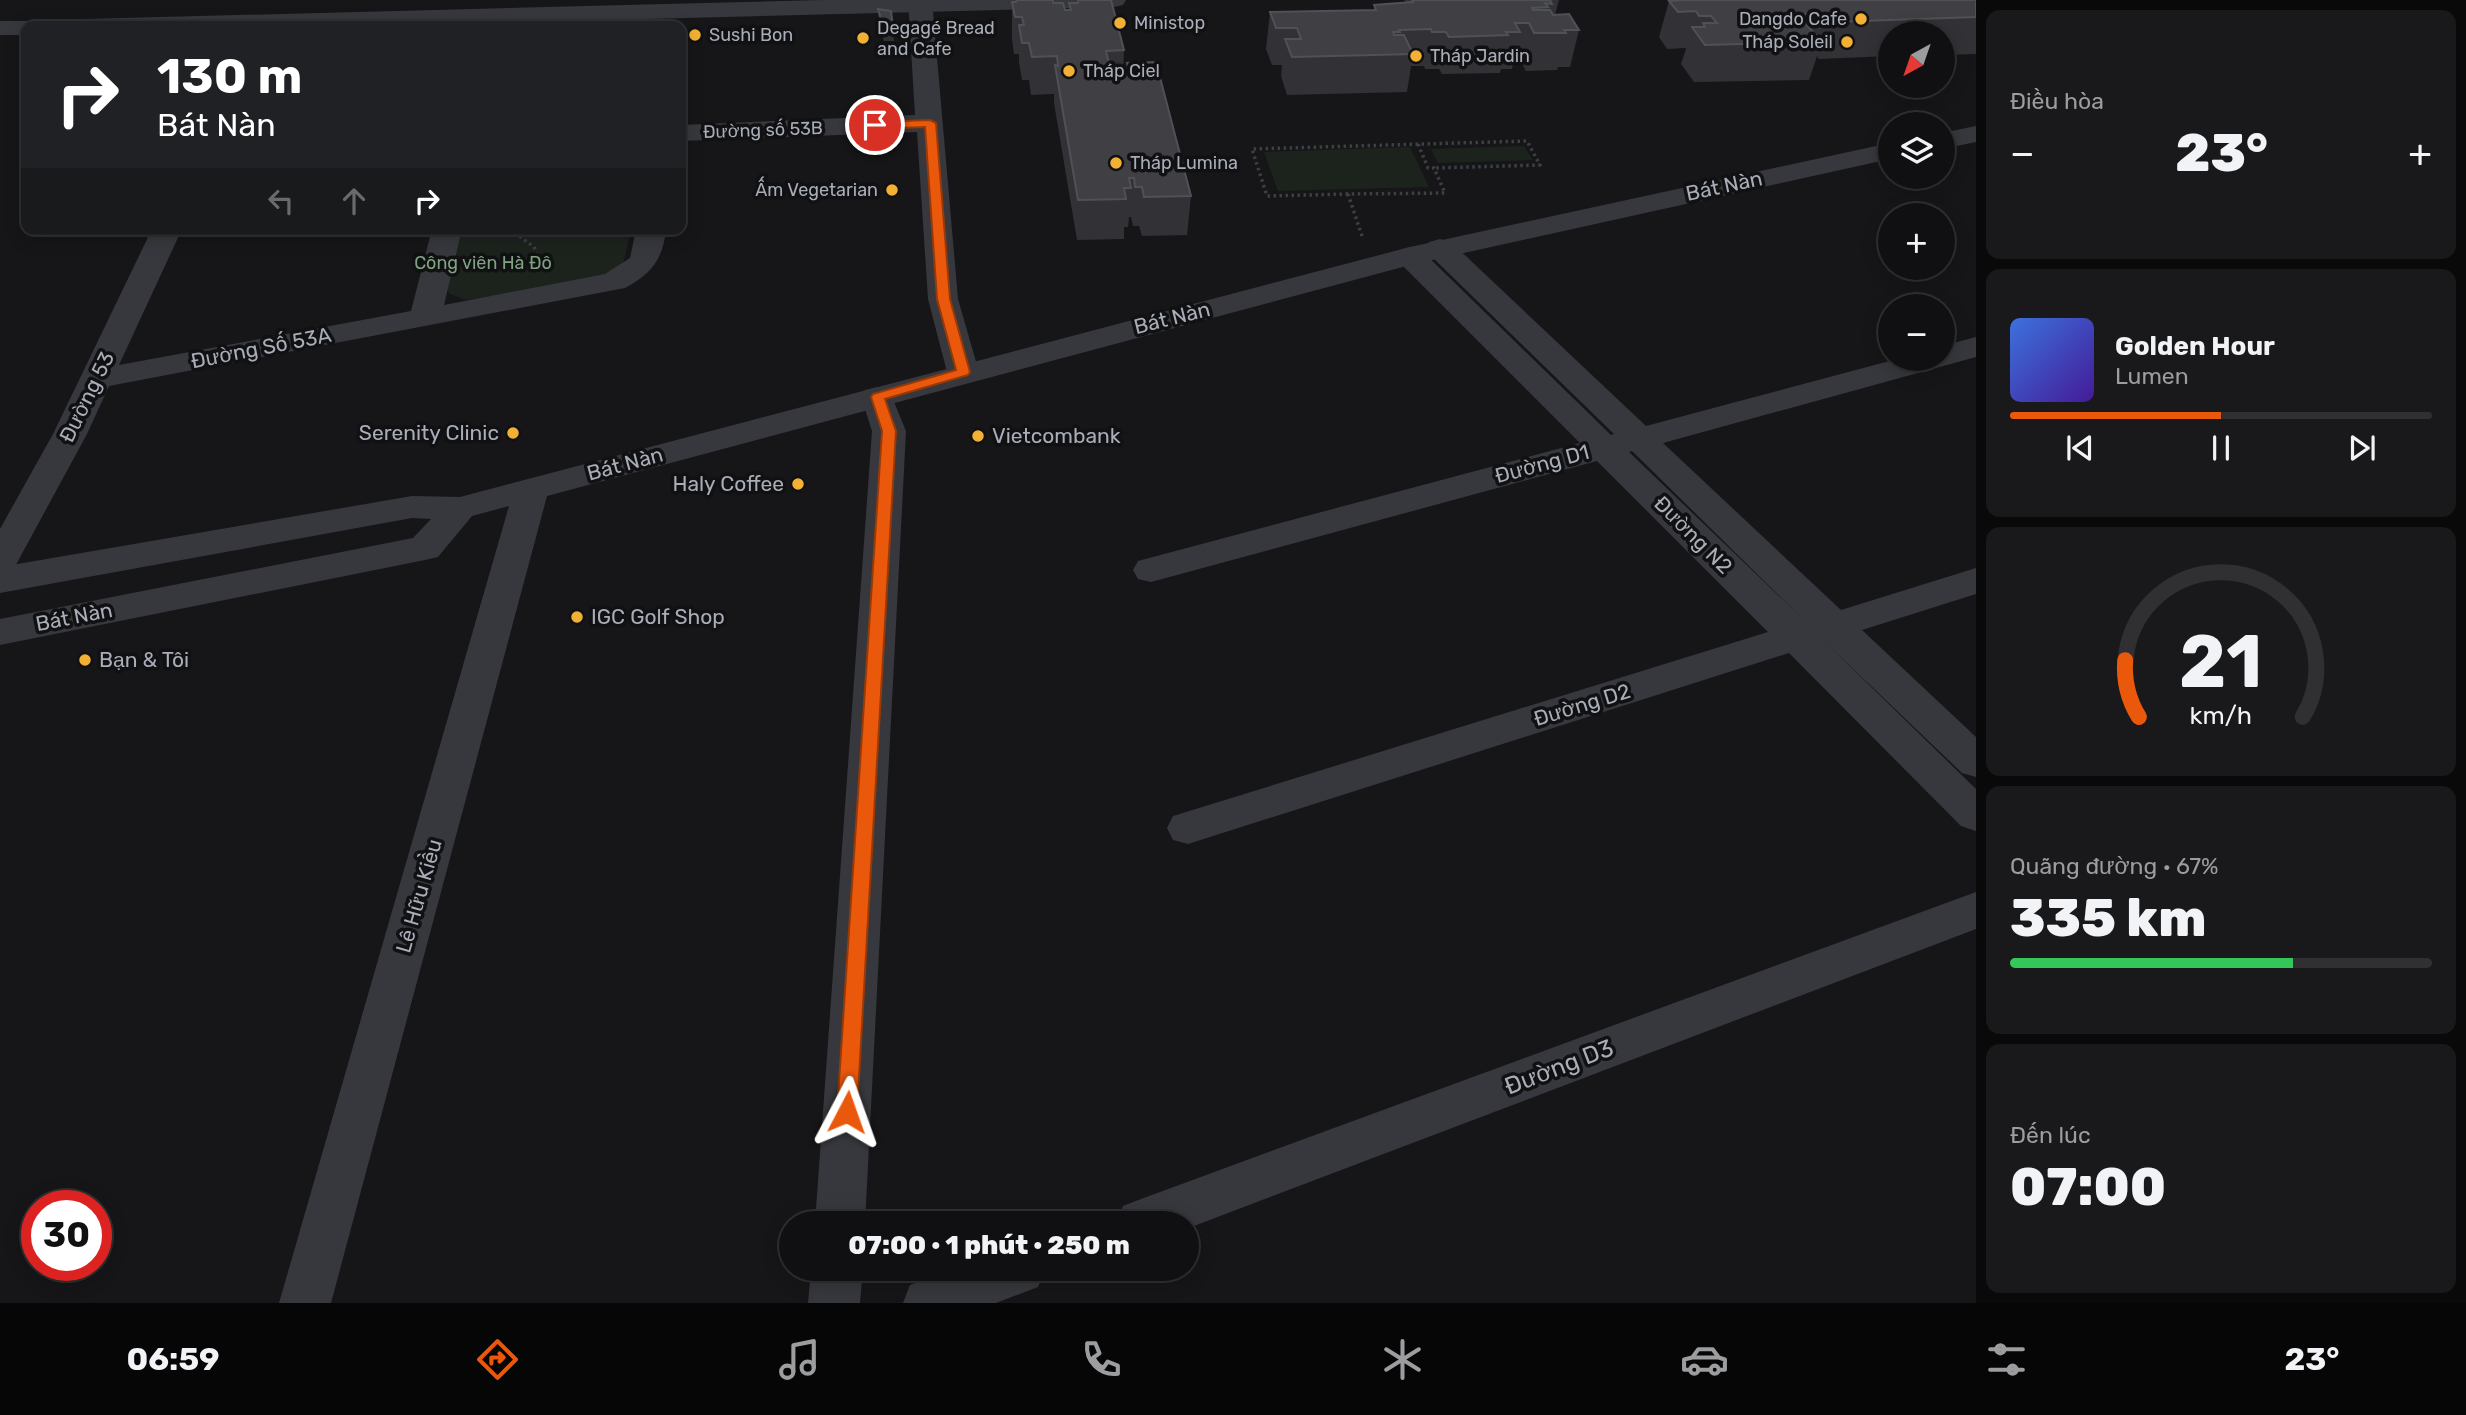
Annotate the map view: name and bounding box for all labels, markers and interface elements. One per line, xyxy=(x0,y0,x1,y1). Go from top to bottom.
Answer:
place label: Dangdo Cafe xyxy=(1739,8,1847,30)
marker: Dangdo Cafe xyxy=(1853,11,1869,27)
place label: Ministop xyxy=(1134,12,1205,34)
marker: Ministop xyxy=(1112,15,1128,31)
place label: Degagé Bread and Cafe xyxy=(877,17,995,60)
north arrow xyxy=(1878,21,1955,98)
map controls xyxy=(1878,21,1955,371)
place label: Sushi Bon xyxy=(709,24,793,46)
marker: Sushi Bon xyxy=(687,27,703,43)
marker: Degagé Bread and Cafe xyxy=(855,30,871,46)
place label: Tháp Soleil xyxy=(1742,31,1833,53)
marker: Tháp Soleil xyxy=(1839,34,1855,50)
place label: Tháp Jardin xyxy=(1430,45,1530,67)
text: 130 m xyxy=(157,47,302,105)
marker: Tháp Jardin xyxy=(1408,48,1424,64)
icon: right xyxy=(42,49,133,140)
place label: Tháp Ciel xyxy=(1083,60,1160,82)
marker: Tháp Ciel xyxy=(1061,63,1077,79)
text: Điều hòa xyxy=(2010,87,2104,115)
pin xyxy=(845,95,905,155)
text: Bát Nàn xyxy=(157,106,276,144)
icon: arrive xyxy=(856,106,894,144)
button: layers xyxy=(1878,112,1955,189)
street label: Đường số 53B xyxy=(703,116,823,143)
text: 23° xyxy=(2175,122,2268,184)
text: − xyxy=(2010,130,2035,176)
text: + xyxy=(2408,130,2432,176)
place label: Tháp Lumina xyxy=(1130,152,1238,174)
marker: Tháp Lumina xyxy=(1108,155,1124,171)
street label: Bát Nàn xyxy=(1683,165,1765,206)
place label: Ấm Vegetarian xyxy=(755,176,878,201)
icon: left xyxy=(262,182,300,220)
icon: ahead xyxy=(335,182,373,220)
icon: right xyxy=(408,182,446,220)
marker: Ấm Vegetarian xyxy=(884,182,900,198)
button: + xyxy=(1878,203,1955,280)
park label: Công viên Hà Đô xyxy=(414,252,552,274)
button: − xyxy=(1878,294,1955,371)
street label: Bát Nàn xyxy=(1131,296,1213,339)
street label: Đường Số 53A xyxy=(189,322,333,373)
text: Golden Hour xyxy=(2115,331,2275,362)
street label: Đường 53 xyxy=(54,347,119,446)
text: Lumen xyxy=(2115,362,2189,390)
place label: Serenity Clinic xyxy=(359,420,499,445)
place label: Vietcombank xyxy=(992,423,1121,448)
marker: Serenity Clinic xyxy=(505,425,521,441)
marker: Vietcombank xyxy=(970,428,986,444)
icon: previous xyxy=(2061,429,2099,467)
icon: pause xyxy=(2202,429,2240,467)
icon: next xyxy=(2343,429,2381,467)
street label: Đường D1 xyxy=(1492,439,1592,488)
street label: Bát Nàn xyxy=(584,441,666,486)
place label: Haly Coffee xyxy=(672,471,784,496)
marker: Haly Coffee xyxy=(790,476,806,492)
street label: Đường N2 xyxy=(1649,491,1737,579)
street label: Bát Nàn xyxy=(33,597,114,636)
place label: IGC Golf Shop xyxy=(591,604,725,629)
marker: IGC Golf Shop xyxy=(569,609,585,625)
text: 21 xyxy=(2179,620,2263,706)
place label: Bạn & Tôi xyxy=(99,647,189,672)
marker: Bạn & Tôi xyxy=(77,652,93,668)
street label: Đường D2 xyxy=(1531,678,1633,731)
text: km/h xyxy=(2190,701,2252,730)
street label: Lê Hữu Kiều xyxy=(390,836,447,956)
text: Quãng đường · 67% xyxy=(2010,852,2219,880)
text: 335 km xyxy=(2010,887,2206,949)
street label: Đường D3 xyxy=(1501,1033,1617,1101)
position arrow xyxy=(810,1075,884,1149)
text: Đến lúc xyxy=(2010,1121,2091,1149)
text: 07:00 xyxy=(2010,1156,2166,1218)
speed limit sign: 30 xyxy=(21,1190,112,1281)
text: 07:00 · 1 phút · 250 m xyxy=(848,1230,1130,1261)
icon: directions xyxy=(473,1335,522,1384)
icon: music xyxy=(775,1335,824,1384)
icon: phone xyxy=(1077,1335,1126,1384)
icon: climate xyxy=(1378,1335,1427,1384)
icon: car xyxy=(1680,1335,1729,1384)
icon: filters xyxy=(1982,1335,2031,1384)
text: 06:59 xyxy=(126,1340,220,1378)
text: 23° xyxy=(2284,1340,2339,1378)

